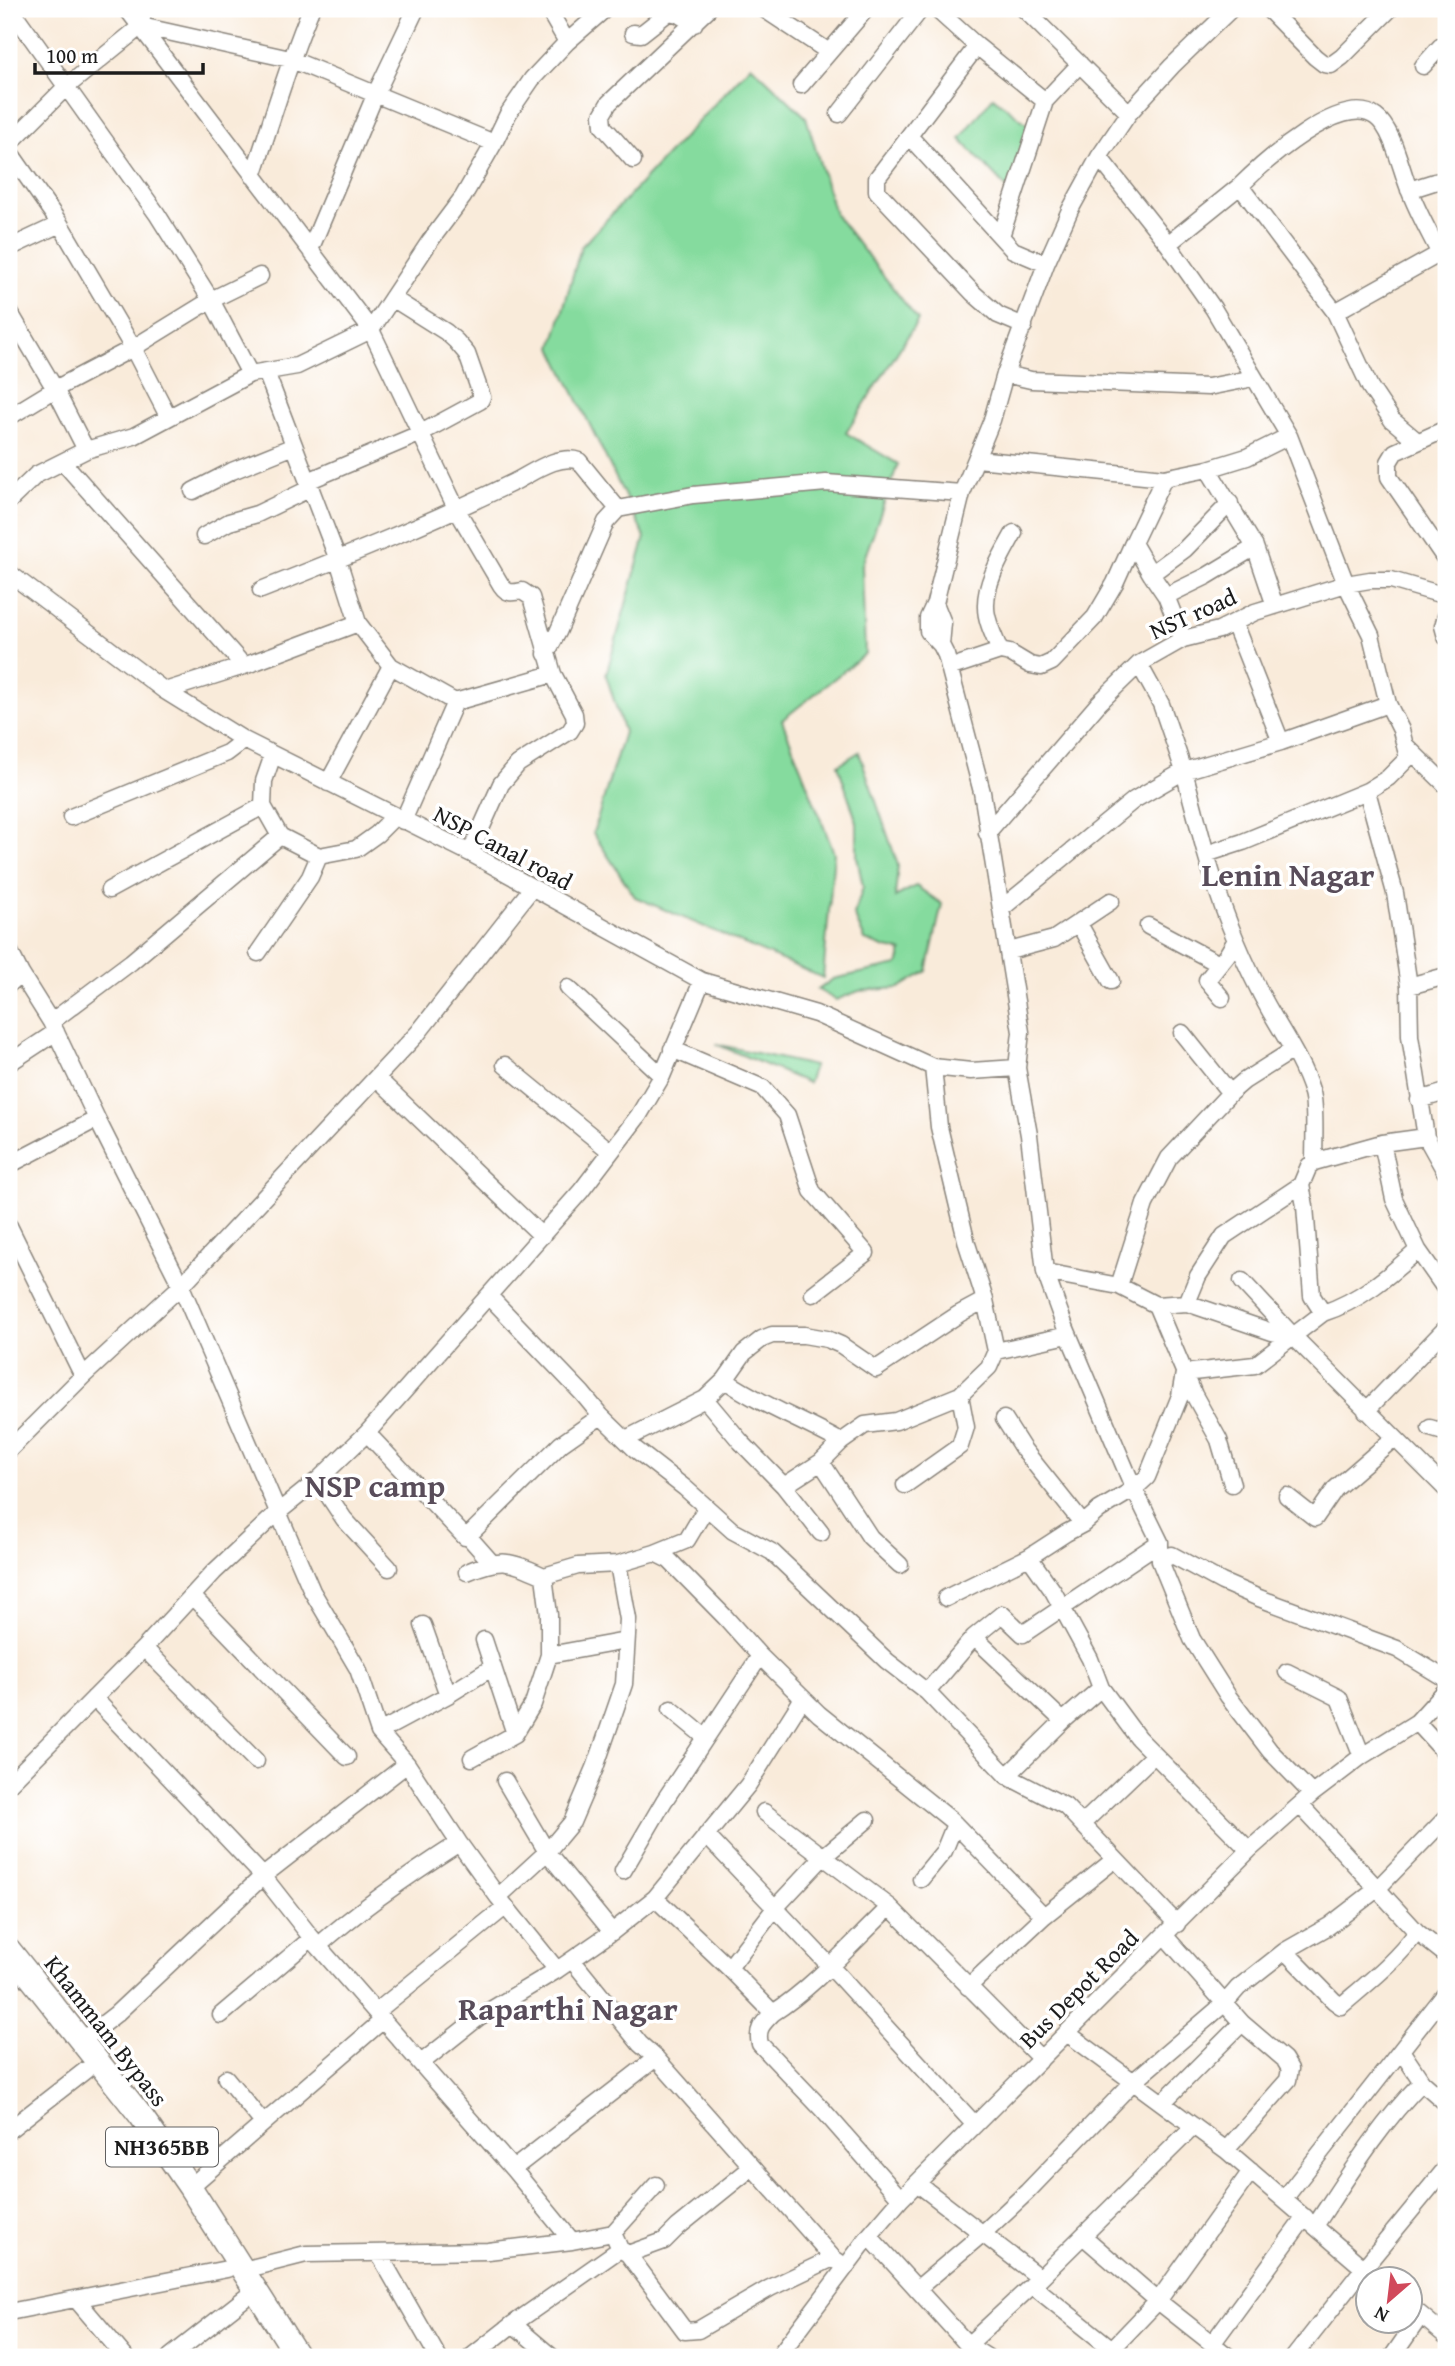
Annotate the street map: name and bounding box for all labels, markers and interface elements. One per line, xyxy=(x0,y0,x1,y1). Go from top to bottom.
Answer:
scale bar xyxy=(35,32,203,76)
text: 100 m xyxy=(46,40,98,71)
street label: NST road xyxy=(1144,579,1242,648)
street label: NSP Canal road xyxy=(428,796,579,899)
district label: Lenin Nagar xyxy=(1202,851,1375,898)
district label: NSP camp xyxy=(305,1462,445,1509)
street label: Bus Depot Road xyxy=(1011,1921,1146,2056)
street label: Khammam Bypass xyxy=(36,1948,177,2114)
district label: Raparthi Nagar xyxy=(458,1985,678,2032)
road number: NH365BB xyxy=(106,2128,218,2166)
north arrow xyxy=(1354,2264,1424,2334)
text: N xyxy=(1369,2300,1393,2330)

